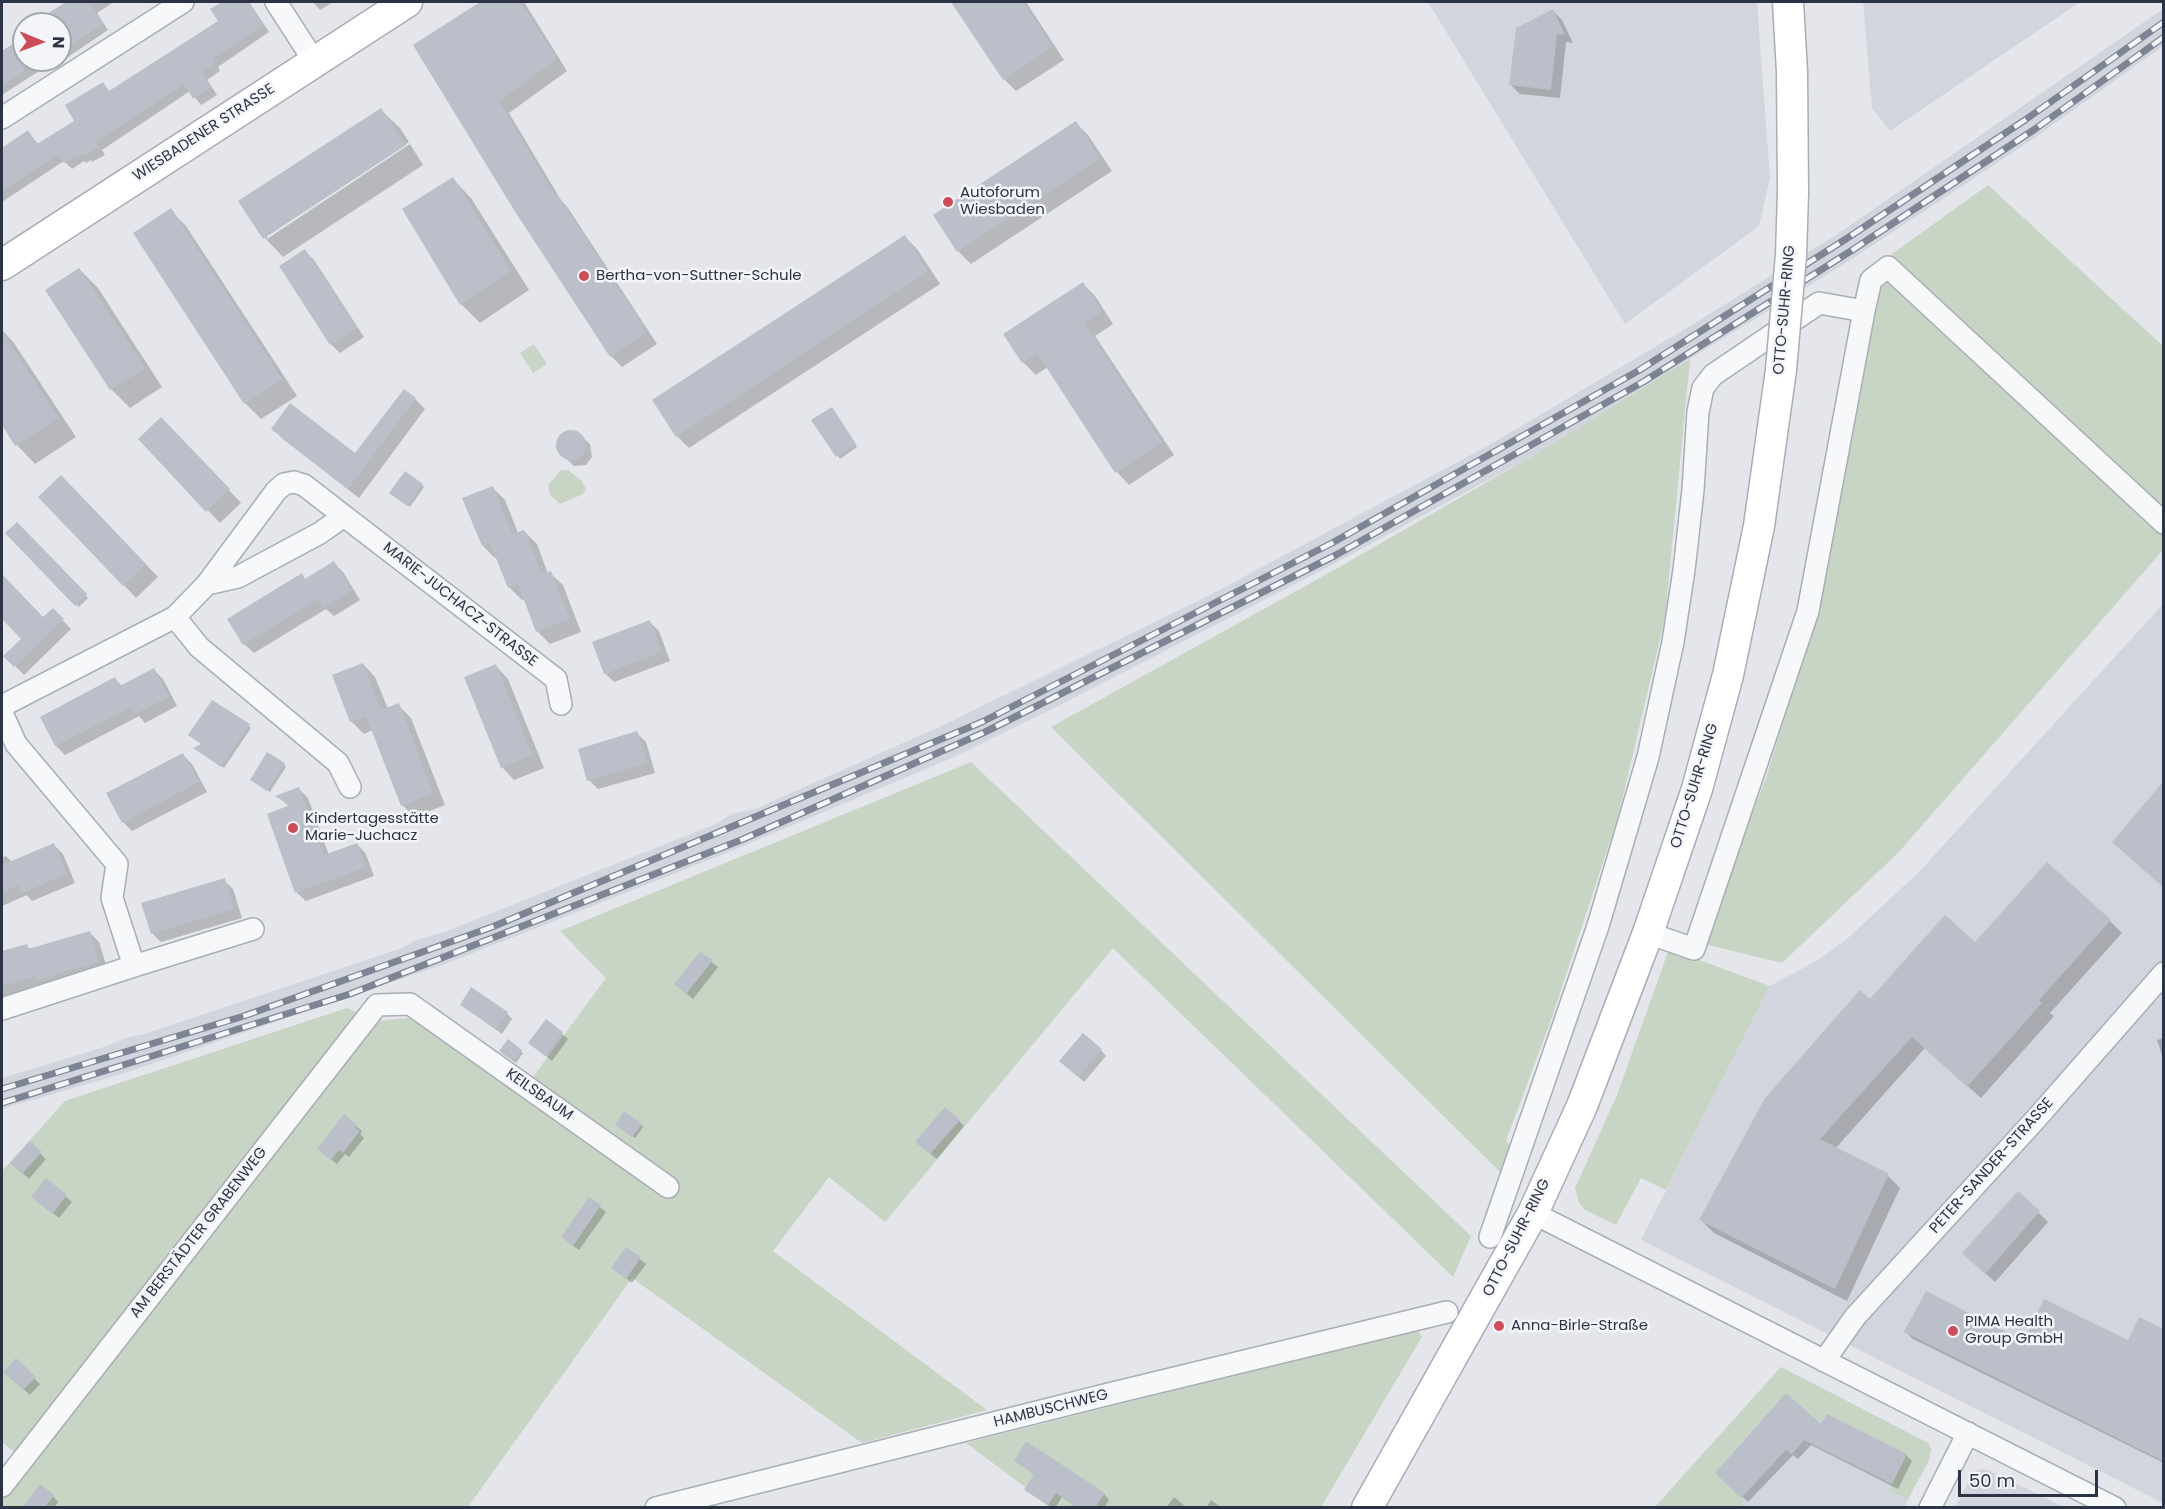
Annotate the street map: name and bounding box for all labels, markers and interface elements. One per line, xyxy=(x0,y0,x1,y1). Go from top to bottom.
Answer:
north arrow xyxy=(12,12,72,72)
text: N xyxy=(47,36,70,49)
street label: WIESBADENER STRASSE xyxy=(130,80,278,186)
place label: Autoforum Wiesbaden xyxy=(960,184,1045,219)
marker: Autoforum Wiesbaden xyxy=(941,195,955,209)
street label: OTTO-SUHR-RING xyxy=(1770,245,1800,375)
place label: Bertha-von-Suttner-Schule xyxy=(596,267,802,285)
marker: Bertha-von-Suttner-Schule xyxy=(577,269,591,283)
street label: MARIE-JUCHACZ-STRASSE xyxy=(379,539,541,671)
street label: OTTO-SUHR-RING xyxy=(1667,721,1723,851)
place label: Kindertagesstätte Marie-Juchacz xyxy=(305,810,439,845)
marker: Kindertagesstätte Marie-Juchacz xyxy=(286,821,300,835)
street label: KEILSBAUM xyxy=(502,1065,576,1125)
street label: PETER-SANDER-STRASSE xyxy=(1926,1095,2058,1237)
street label: AM BERSTÄDTER GRABENWEG xyxy=(127,1144,271,1322)
street label: OTTO-SUHR-RING xyxy=(1480,1176,1554,1300)
place label: PIMA Health Group GmbH xyxy=(1965,1313,2063,1348)
place label: Anna-Birle-Straße xyxy=(1511,1317,1648,1335)
marker: Anna-Birle-Straße xyxy=(1492,1319,1506,1333)
marker: PIMA Health Group GmbH xyxy=(1946,1324,1960,1338)
street label: HAMBUSCHWEG xyxy=(992,1386,1110,1432)
scale bar xyxy=(1961,1458,2100,1496)
text: 50 m xyxy=(1969,1468,2015,1493)

